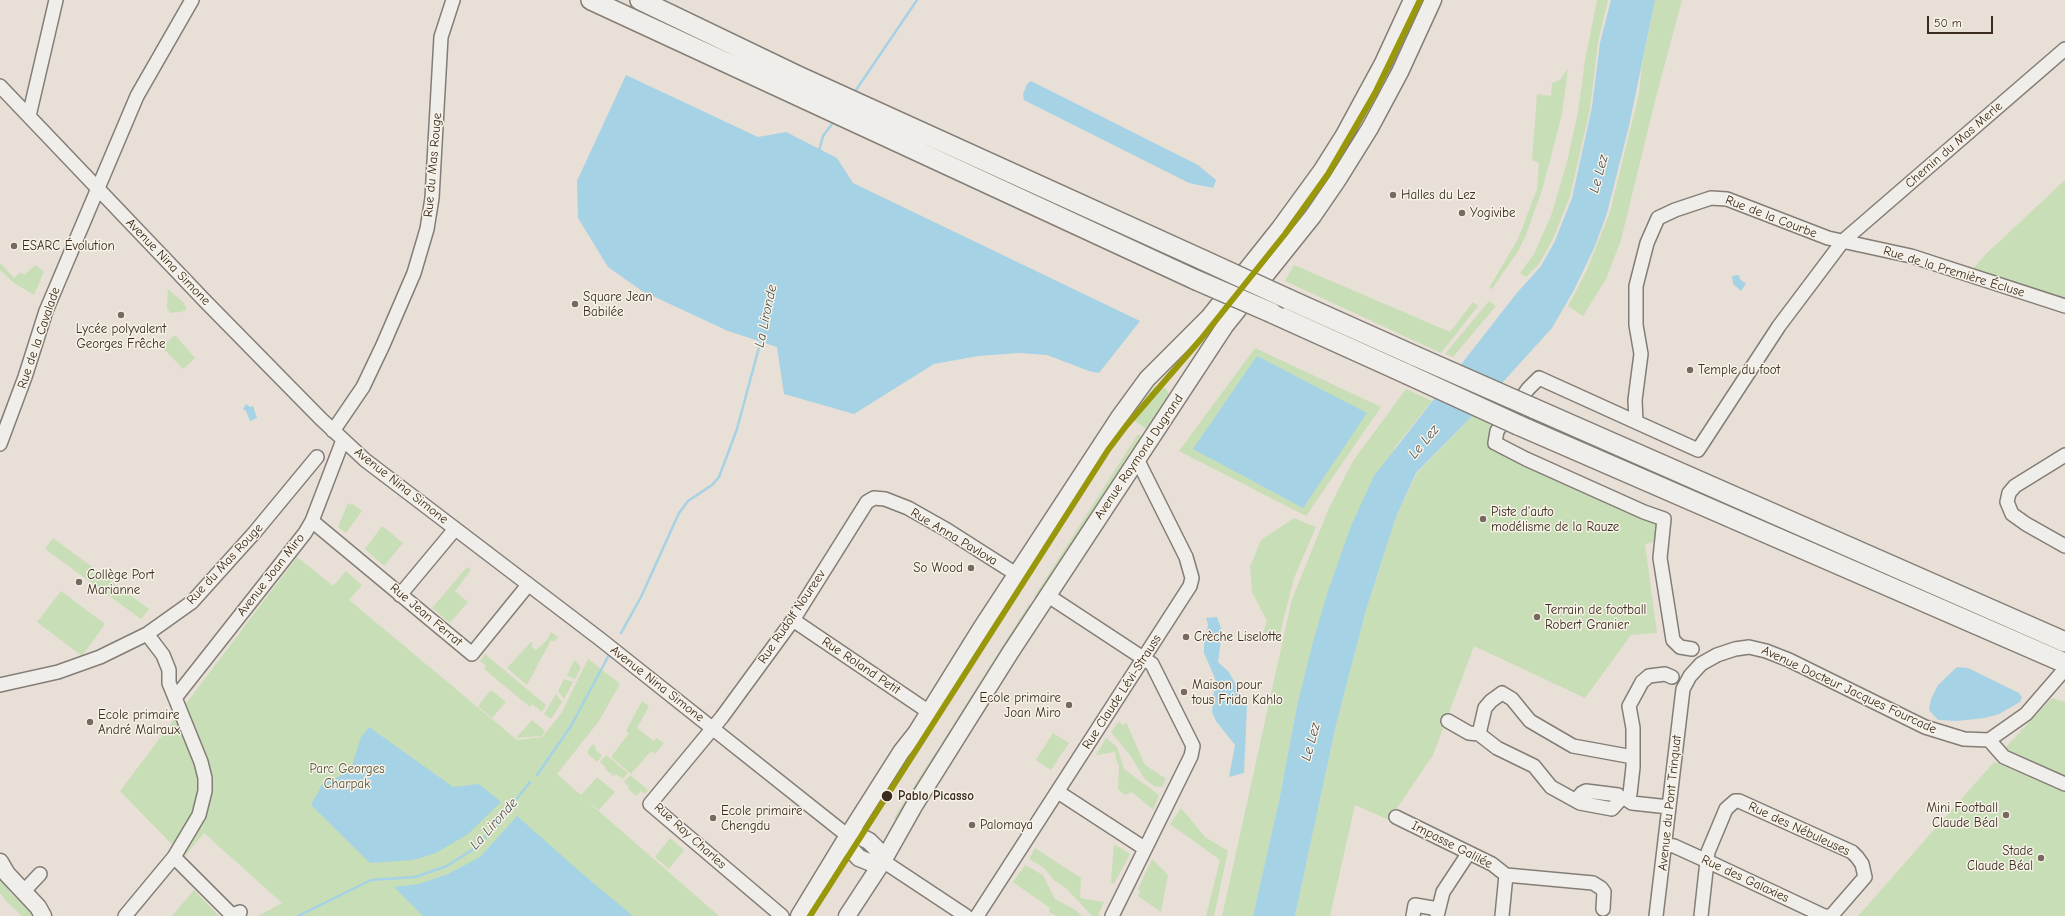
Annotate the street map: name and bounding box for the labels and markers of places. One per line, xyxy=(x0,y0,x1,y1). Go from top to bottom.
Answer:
place label: Halles du Lez xyxy=(1401,187,1475,203)
marker: Halles du Lez xyxy=(1388,190,1398,200)
place label: Yogivibe xyxy=(1470,205,1516,221)
marker: Yogivibe xyxy=(1457,208,1467,218)
place label: ESARC Évolution xyxy=(22,238,115,254)
marker: ESARC Évolution xyxy=(9,241,19,251)
place label: Square Jean Babilée xyxy=(583,289,652,320)
marker: Square Jean Babilée xyxy=(570,299,580,309)
marker: Lycée polyvalent Georges Frêche xyxy=(116,310,126,320)
place label: Lycée polyvalent Georges Frêche xyxy=(76,321,166,352)
place label: Temple du foot xyxy=(1698,362,1780,378)
marker: Temple du foot xyxy=(1685,365,1695,375)
place label: Piste d'auto modélisme de la Rauze xyxy=(1491,504,1619,535)
marker: Piste d'auto modélisme de la Rauze xyxy=(1478,514,1488,524)
place label: So Wood xyxy=(913,560,963,576)
marker: So Wood xyxy=(966,563,976,573)
place label: Collège Port Marianne xyxy=(87,567,154,598)
marker: Collège Port Marianne xyxy=(74,577,84,587)
place label: Terrain de football Robert Granier xyxy=(1545,602,1646,633)
marker: Terrain de football Robert Granier xyxy=(1532,612,1542,622)
place label: Crèche Liselotte xyxy=(1194,629,1282,645)
marker: Crèche Liselotte xyxy=(1181,632,1191,642)
place label: Maison pour tous Frida Kahlo xyxy=(1192,677,1283,708)
marker: Maison pour tous Frida Kahlo xyxy=(1179,687,1189,697)
place label: Ecole primaire Joan Miro xyxy=(979,690,1061,721)
marker: Ecole primaire Joan Miro xyxy=(1064,700,1074,710)
place label: Ecole primaire André Malraux xyxy=(98,707,180,738)
marker: Ecole primaire André Malraux xyxy=(85,717,95,727)
place label: Pablo Picasso xyxy=(898,788,974,804)
marker: Pablo Picasso xyxy=(880,789,894,803)
place label: Mini Football Claude Béal xyxy=(1926,800,1998,831)
place label: Ecole primaire Chengdu xyxy=(721,803,803,834)
marker: Mini Football Claude Béal xyxy=(2001,810,2011,820)
marker: Ecole primaire Chengdu xyxy=(708,813,718,823)
place label: Palomaya xyxy=(980,817,1033,833)
marker: Palomaya xyxy=(967,820,977,830)
place label: Stade Claude Béal xyxy=(1967,843,2033,874)
marker: Stade Claude Béal xyxy=(2036,853,2046,863)

